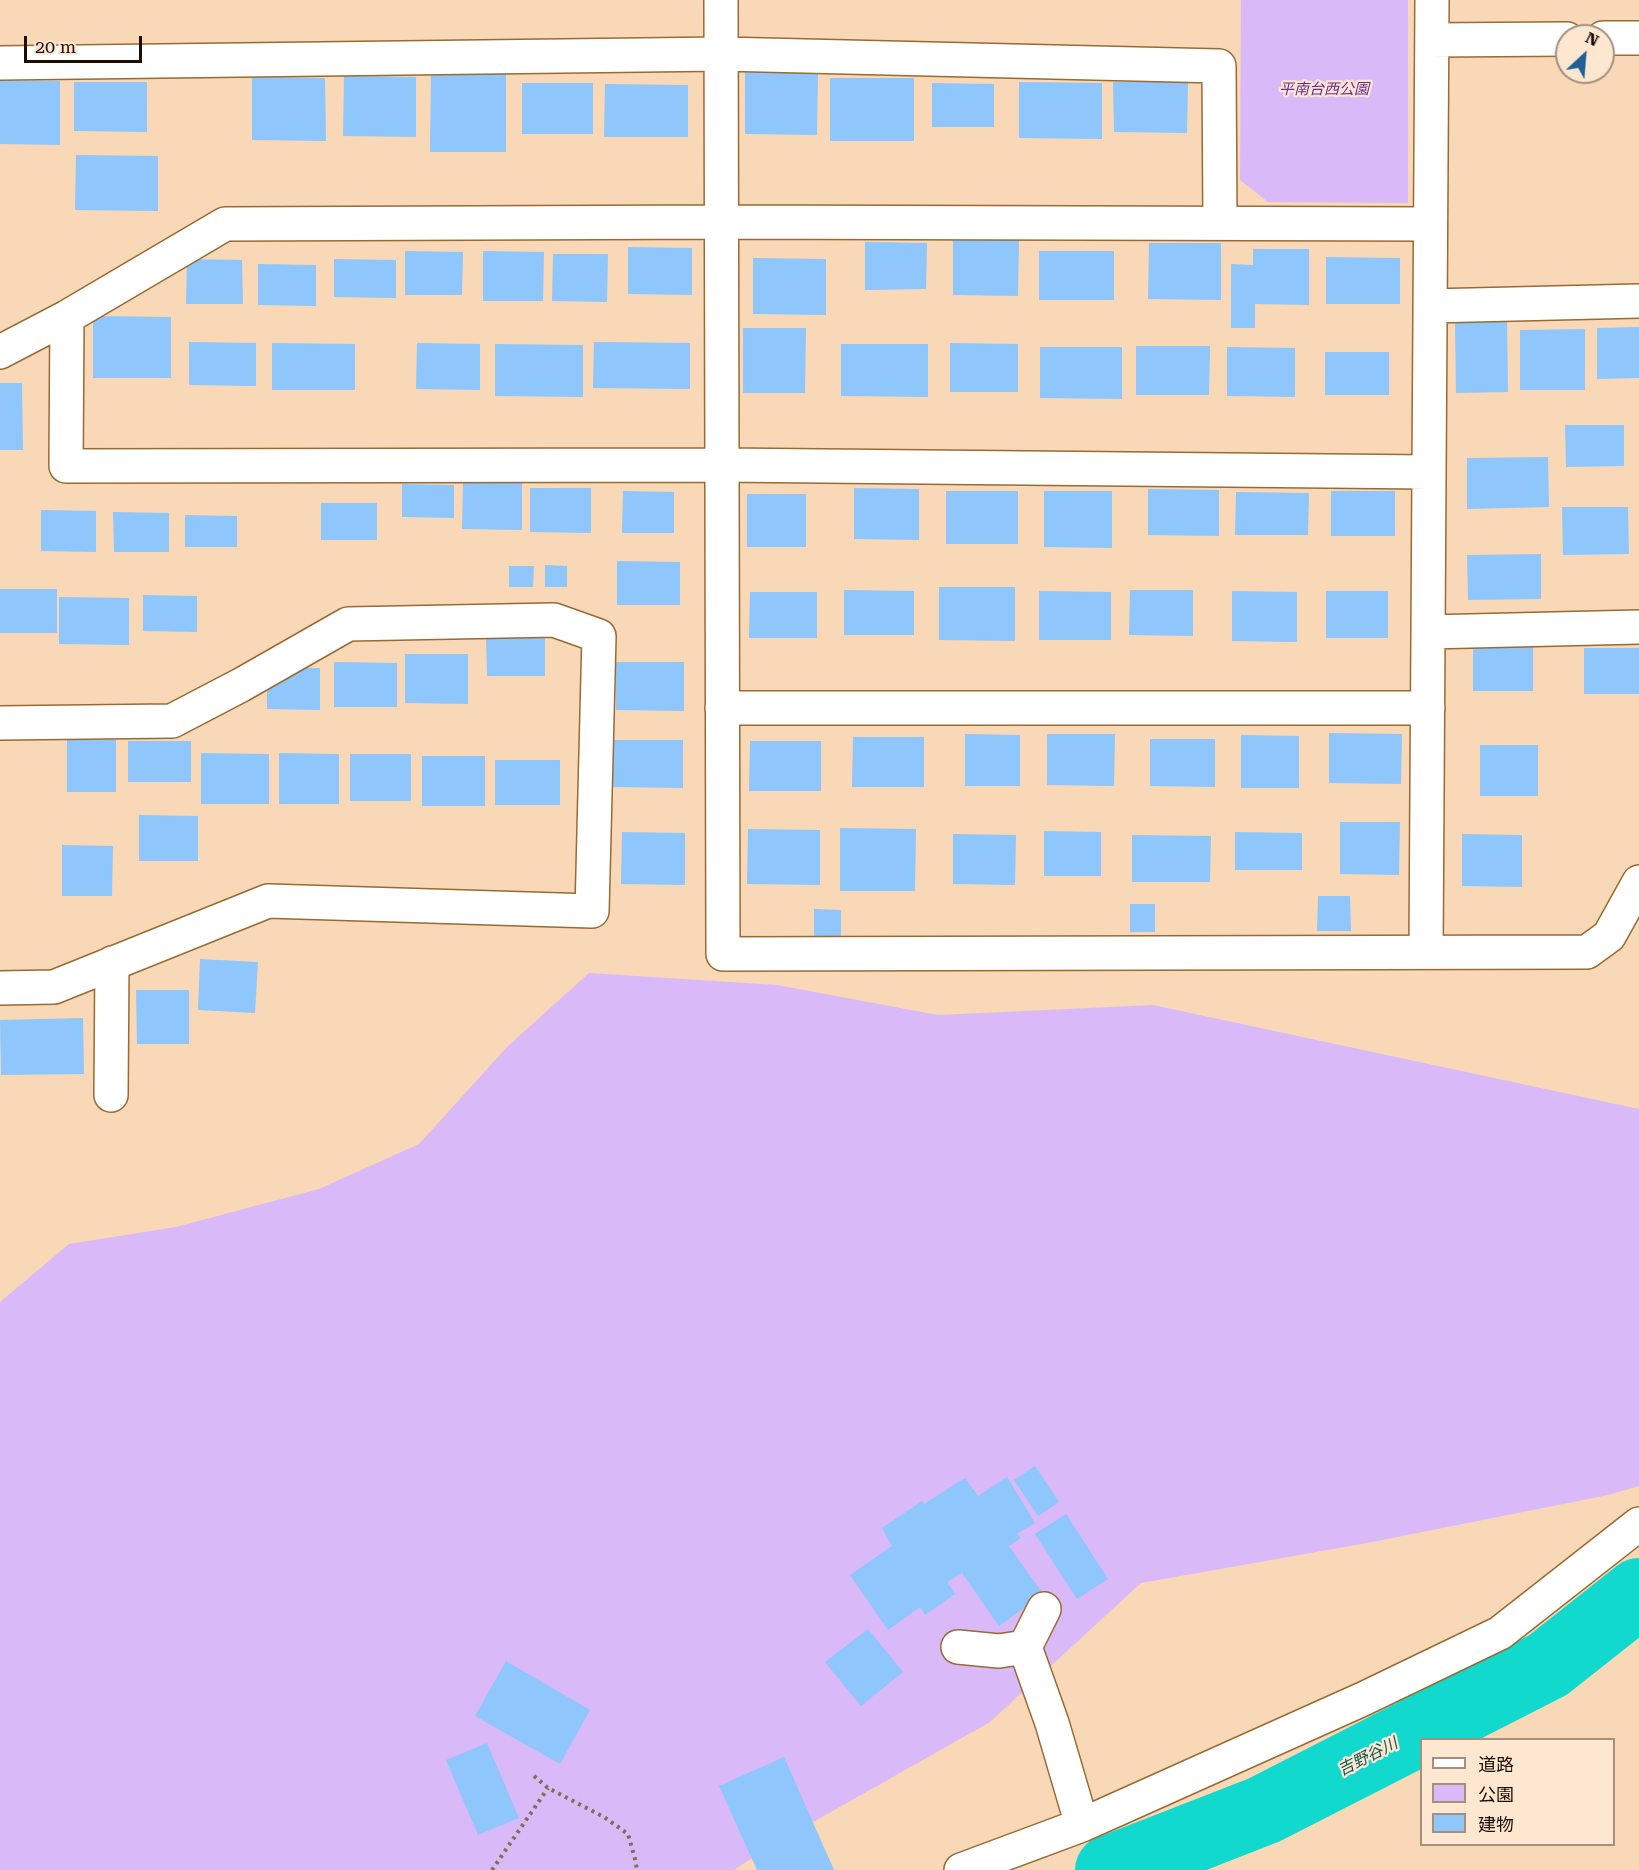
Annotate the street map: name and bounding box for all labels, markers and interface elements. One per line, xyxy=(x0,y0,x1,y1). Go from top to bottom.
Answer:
scale bar xyxy=(27,24,146,62)
north arrow xyxy=(1555,24,1615,84)
text: N xyxy=(1583,28,1602,50)
text: 20 m xyxy=(35,36,76,57)
park label: 平南台西公園 xyxy=(1279,81,1369,99)
water label: 吉野谷川 xyxy=(1335,1734,1401,1780)
legend xyxy=(1420,1738,1615,1846)
text: 道路 xyxy=(1478,1754,1514,1775)
text: 公園 xyxy=(1478,1784,1514,1805)
text: 建物 xyxy=(1478,1814,1514,1835)

